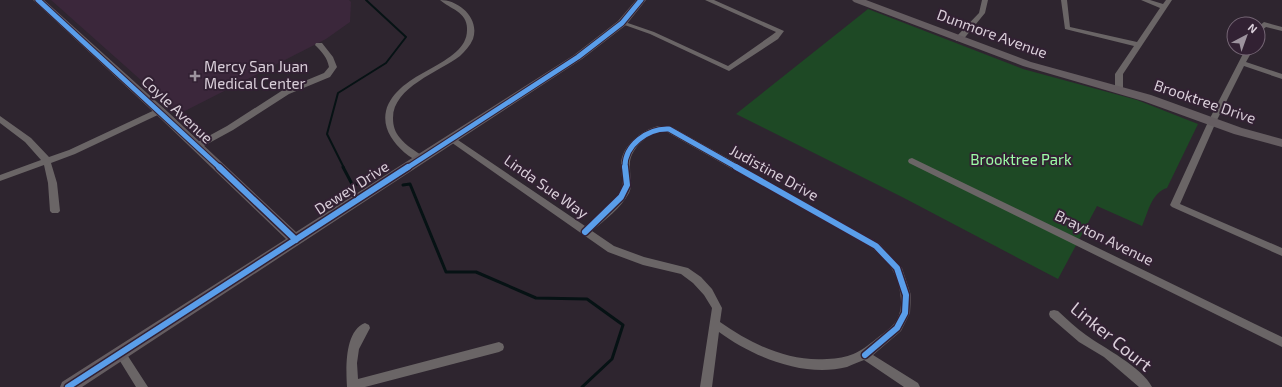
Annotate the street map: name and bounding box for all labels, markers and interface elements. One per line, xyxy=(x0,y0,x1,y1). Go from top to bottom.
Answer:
street label: Dunmore Avenue xyxy=(935,5,1050,61)
north arrow xyxy=(1226,16,1266,56)
text: N xyxy=(1246,21,1260,36)
place label: Mercy San Juan Medical Center xyxy=(204,57,308,92)
marker: Mercy San Juan Medical Center xyxy=(189,70,201,82)
street label: Coyle Avenue xyxy=(138,72,217,147)
street label: Brooktree Drive xyxy=(1152,75,1259,127)
street label: Judistine Drive xyxy=(727,140,822,204)
park label: Brooktree Park xyxy=(970,150,1072,168)
street label: Linda Sue Way xyxy=(501,151,592,222)
street label: Dewey Drive xyxy=(311,156,392,218)
street label: Brayton Avenue xyxy=(1052,205,1157,269)
street label: Linker Court xyxy=(1066,297,1157,376)

